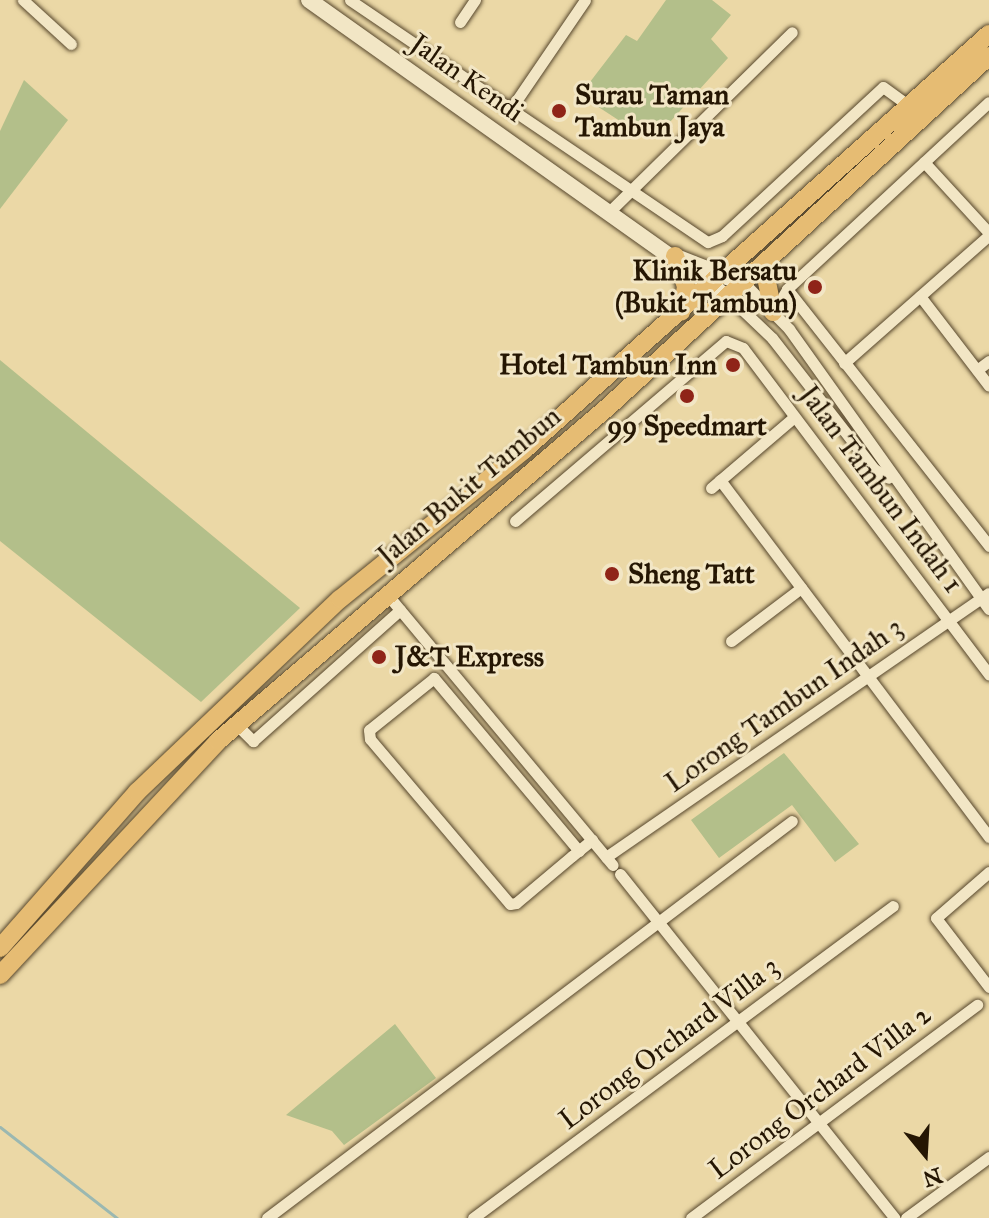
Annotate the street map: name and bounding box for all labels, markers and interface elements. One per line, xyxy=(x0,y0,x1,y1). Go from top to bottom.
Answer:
street label: Jalan Kendi xyxy=(404,27,530,129)
place label: Surau Taman Tambun Jaya xyxy=(575,78,729,144)
marker: Surau Taman Tambun Jaya xyxy=(550,102,568,120)
place label: Klinik Bersatu (Bukit Tambun) xyxy=(615,254,797,320)
marker: Klinik Bersatu (Bukit Tambun) xyxy=(804,276,826,298)
place label: Hotel Tambun Inn xyxy=(499,348,717,382)
marker: Hotel Tambun Inn xyxy=(724,356,742,374)
street label: Jalan Tambun Indah 1 xyxy=(792,379,970,599)
marker: 99 Speedmart xyxy=(678,387,696,405)
street label: Jalan Bukit Tambun xyxy=(370,399,568,573)
place label: 99 Speedmart xyxy=(607,409,767,443)
place label: Sheng Tatt xyxy=(628,557,755,591)
marker: Sheng Tatt xyxy=(603,565,621,583)
street label: Lorong Tambun Indah 3 xyxy=(659,610,909,800)
place label: J&T Express xyxy=(395,640,544,674)
marker: J&T Express xyxy=(370,648,388,666)
street label: Lorong Orchard Villa 3 xyxy=(552,949,786,1137)
street label: Lorong Orchard Villa 2 xyxy=(702,998,938,1186)
north arrow xyxy=(885,1114,965,1194)
text: N xyxy=(920,1162,946,1193)

